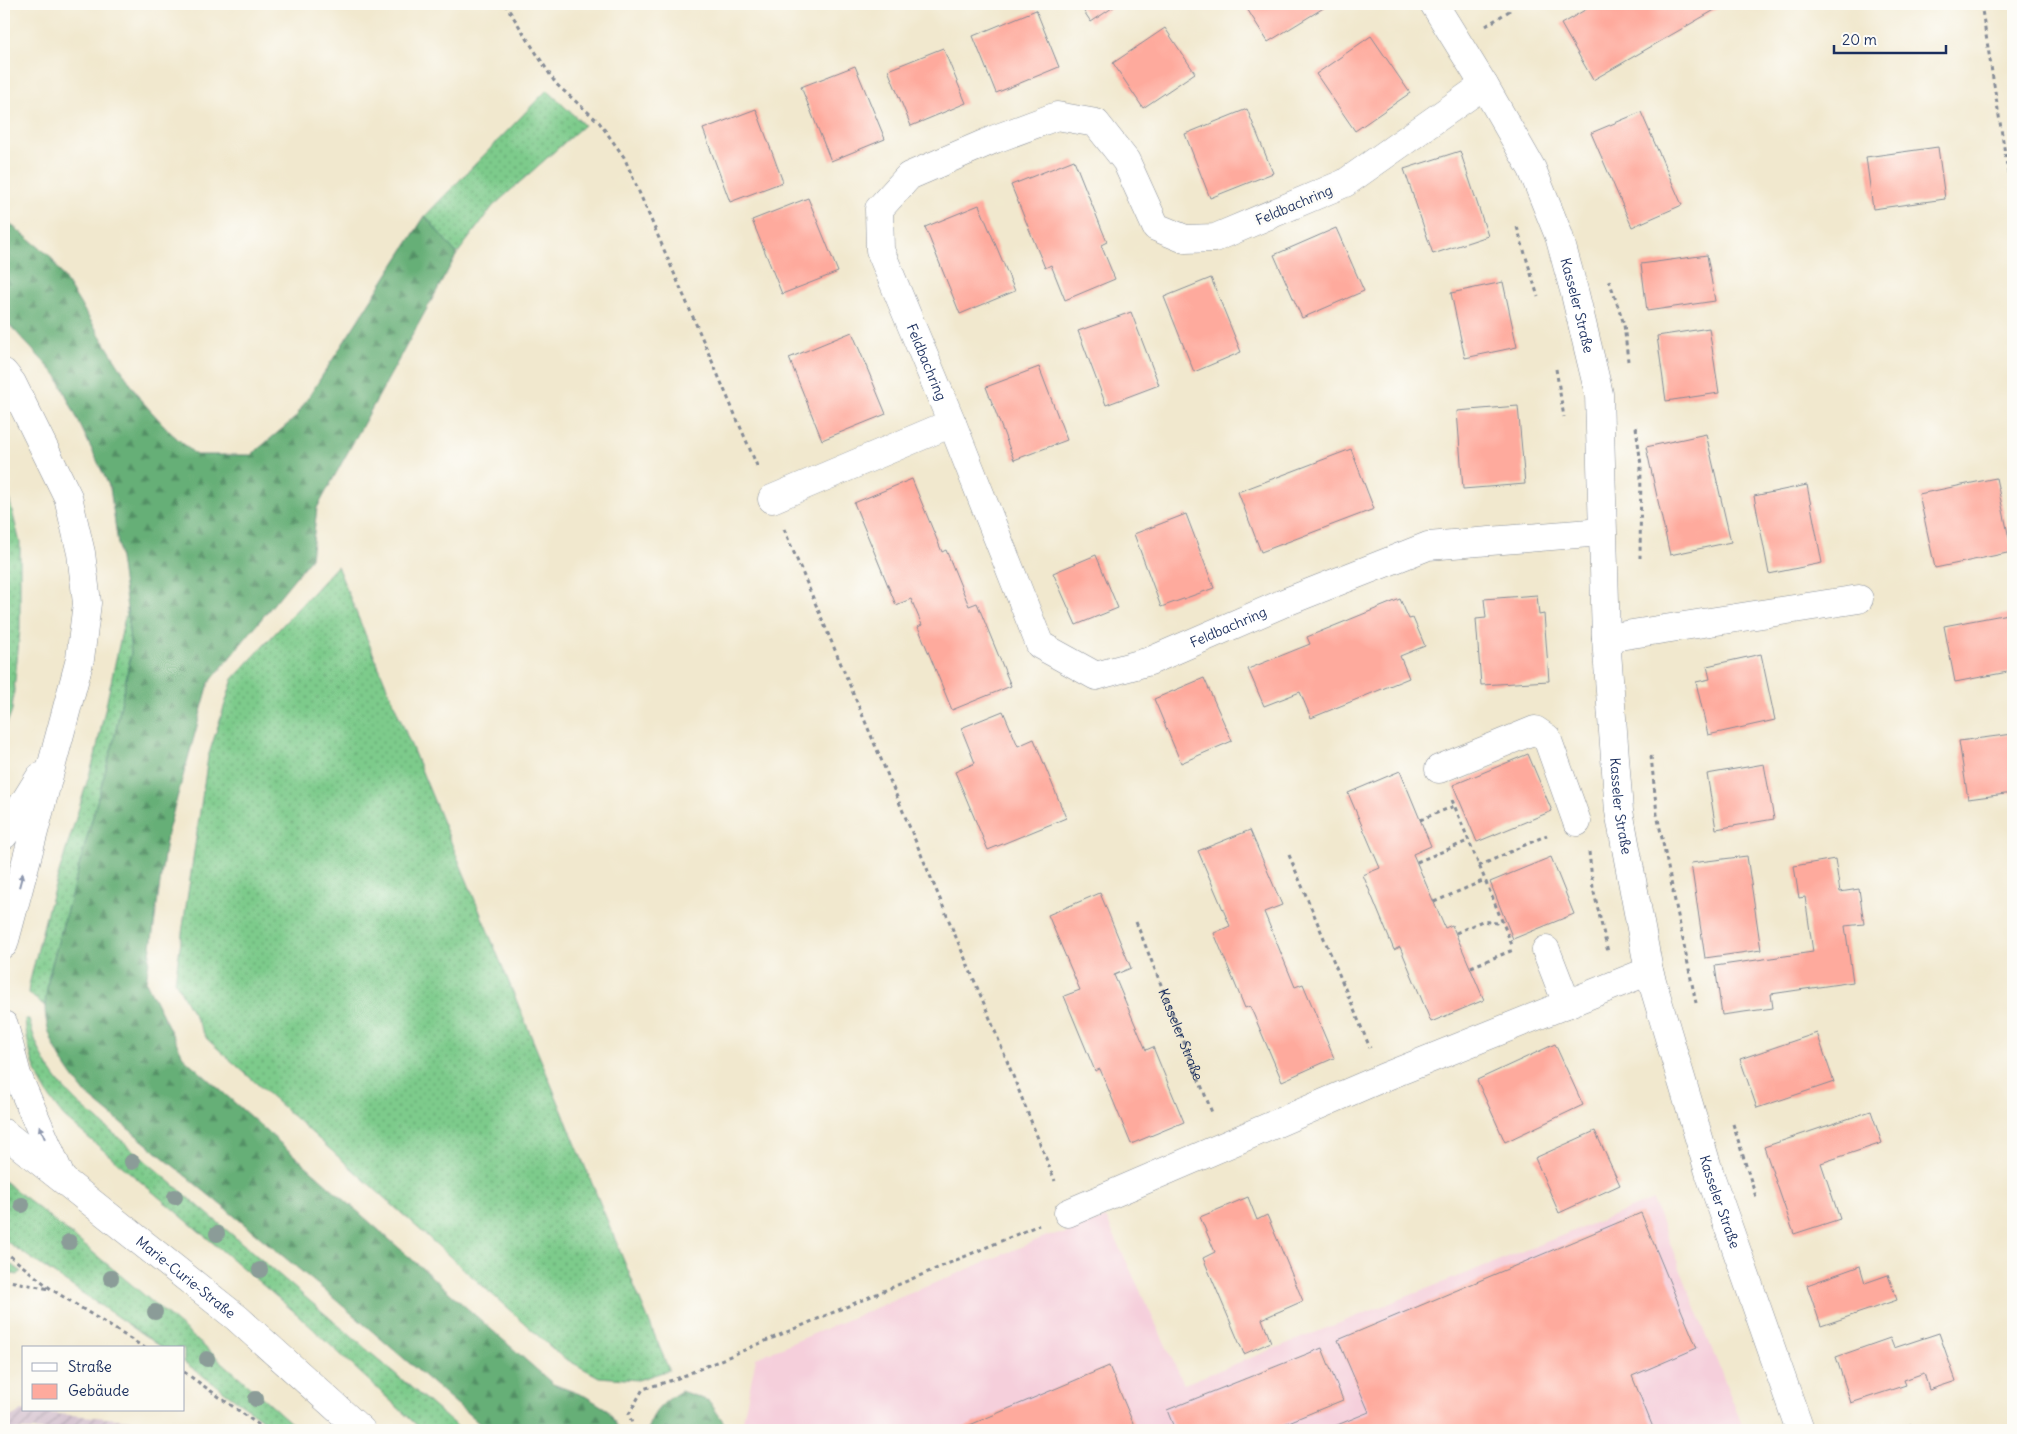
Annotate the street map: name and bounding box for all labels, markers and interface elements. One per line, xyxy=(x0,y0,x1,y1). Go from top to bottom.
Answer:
scale bar xyxy=(1834,22,1947,54)
text: 20 m xyxy=(1842,30,1877,49)
street label: Feldbachring xyxy=(1253,181,1335,229)
street label: Kasseler Straße xyxy=(1556,256,1598,355)
street label: Feldbachring xyxy=(903,321,951,403)
street label: Feldbachring xyxy=(1187,603,1269,652)
street label: Kasseler Straße xyxy=(1606,757,1636,856)
one-way arrow xyxy=(17,872,25,887)
street label: Kasseler Straße xyxy=(1154,986,1207,1083)
one-way arrow xyxy=(38,1125,46,1139)
street label: Kasseler Straße xyxy=(1696,1153,1744,1251)
street label: Marie-Curie-Straße xyxy=(132,1232,239,1322)
legend xyxy=(22,1346,185,1412)
text: Straße xyxy=(68,1357,112,1376)
text: Gebäude xyxy=(68,1381,129,1400)

